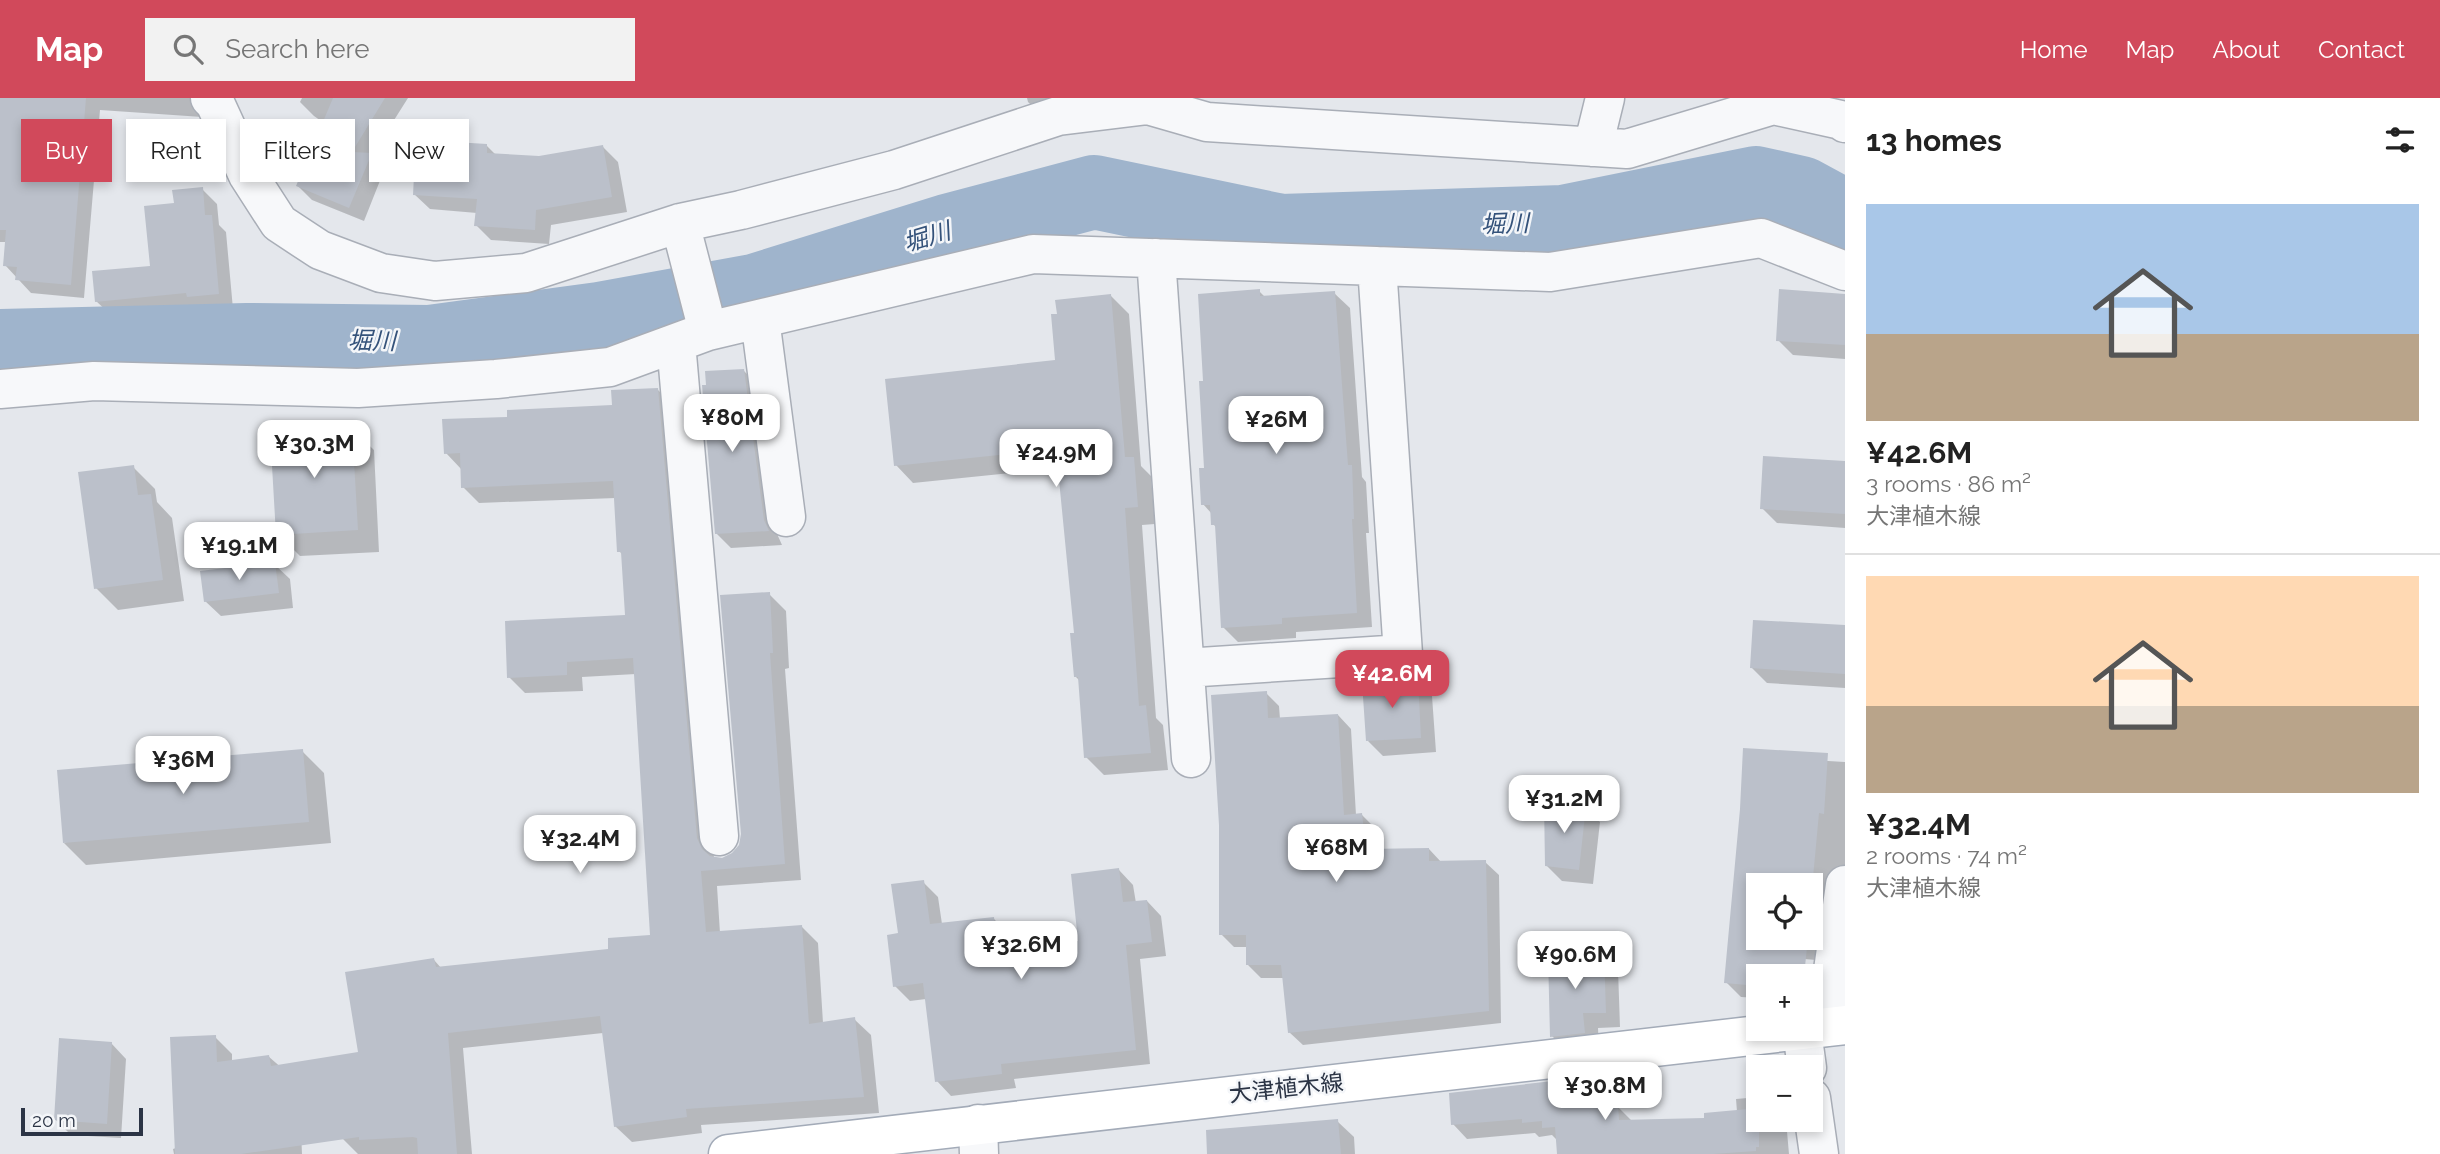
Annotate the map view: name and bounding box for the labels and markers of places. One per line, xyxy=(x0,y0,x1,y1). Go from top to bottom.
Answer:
pin: ¥80M xyxy=(691,394,773,454)
pin: ¥26M xyxy=(1235,396,1317,456)
pin: ¥30.3M xyxy=(257,420,371,480)
pin: ¥24.9M xyxy=(999,430,1113,489)
pin: ¥19.1M xyxy=(182,522,296,582)
pin: ¥42.6M xyxy=(1335,650,1449,710)
pin: ¥36M xyxy=(142,736,224,796)
pin: ¥31.2M xyxy=(1507,776,1621,835)
pin: ¥32.4M xyxy=(523,816,637,875)
pin: ¥68M xyxy=(1295,824,1377,884)
pin: ¥32.6M xyxy=(964,922,1078,981)
pin: ¥90.6M xyxy=(1518,932,1632,991)
pin: ¥30.8M xyxy=(1548,1062,1662,1122)

